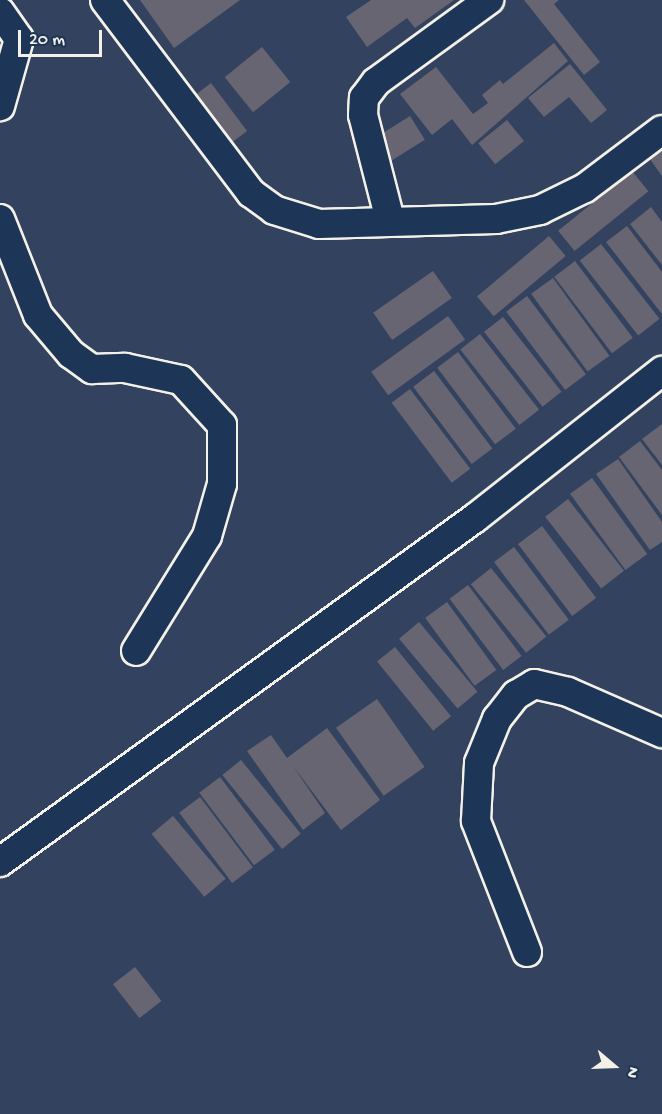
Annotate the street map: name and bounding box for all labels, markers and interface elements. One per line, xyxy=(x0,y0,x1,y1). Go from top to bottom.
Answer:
scale bar xyxy=(21,18,105,56)
text: 20 m xyxy=(29,30,65,51)
north arrow xyxy=(584,1036,644,1096)
text: N xyxy=(621,1064,642,1080)

